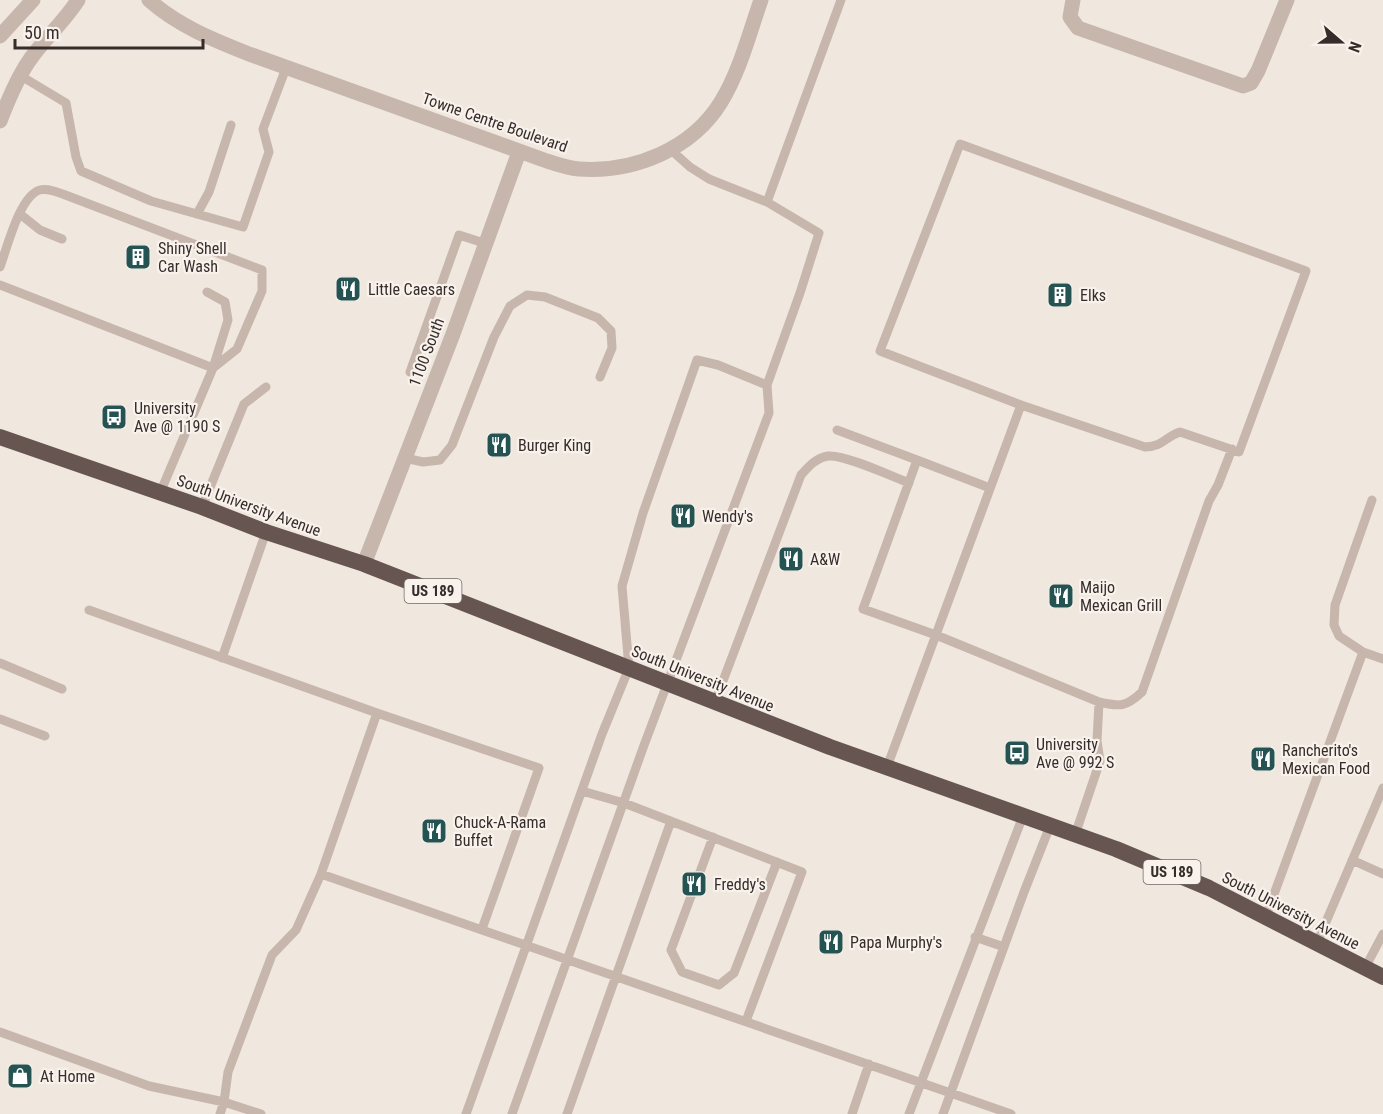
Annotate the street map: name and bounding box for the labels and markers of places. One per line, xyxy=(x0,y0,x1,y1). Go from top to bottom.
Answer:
place label: Shiny Shell Car Wash xyxy=(158,239,227,276)
building icon: Shiny Shell Car Wash xyxy=(123,242,153,272)
restaurant icon: Little Caesars xyxy=(333,274,363,304)
place label: Little Caesars xyxy=(368,280,455,299)
building icon: Elks xyxy=(1045,280,1075,310)
place label: Elks xyxy=(1080,286,1106,305)
place label: University Ave @ 1190 S xyxy=(134,399,220,436)
bus stop icon: University Ave @ 1190 S xyxy=(99,402,129,432)
restaurant icon: Burger King xyxy=(484,430,514,460)
place label: Burger King xyxy=(518,436,591,455)
restaurant icon: Wendy's xyxy=(668,501,698,531)
place label: Wendy's xyxy=(702,507,753,526)
restaurant icon: A&W xyxy=(776,544,806,574)
place label: A&W xyxy=(810,550,840,569)
place label: Maijo Mexican Grill xyxy=(1080,578,1162,615)
restaurant icon: Maijo Mexican Grill xyxy=(1046,581,1076,611)
place label: University Ave @ 992 S xyxy=(1036,735,1114,772)
bus stop icon: University Ave @ 992 S xyxy=(1002,738,1032,768)
place label: Rancherito's Mexican Food xyxy=(1282,741,1370,778)
restaurant icon: Rancherito's Mexican Food xyxy=(1248,744,1278,774)
place label: Chuck-A-Rama Buffet xyxy=(454,813,546,850)
restaurant icon: Chuck-A-Rama Buffet xyxy=(419,816,449,846)
restaurant icon: Freddy's xyxy=(679,869,709,899)
place label: Freddy's xyxy=(714,875,766,894)
restaurant icon: Papa Murphy's xyxy=(816,927,846,957)
place label: Papa Murphy's xyxy=(850,933,942,952)
shop icon: At Home xyxy=(5,1061,35,1091)
place label: At Home xyxy=(40,1067,95,1086)

